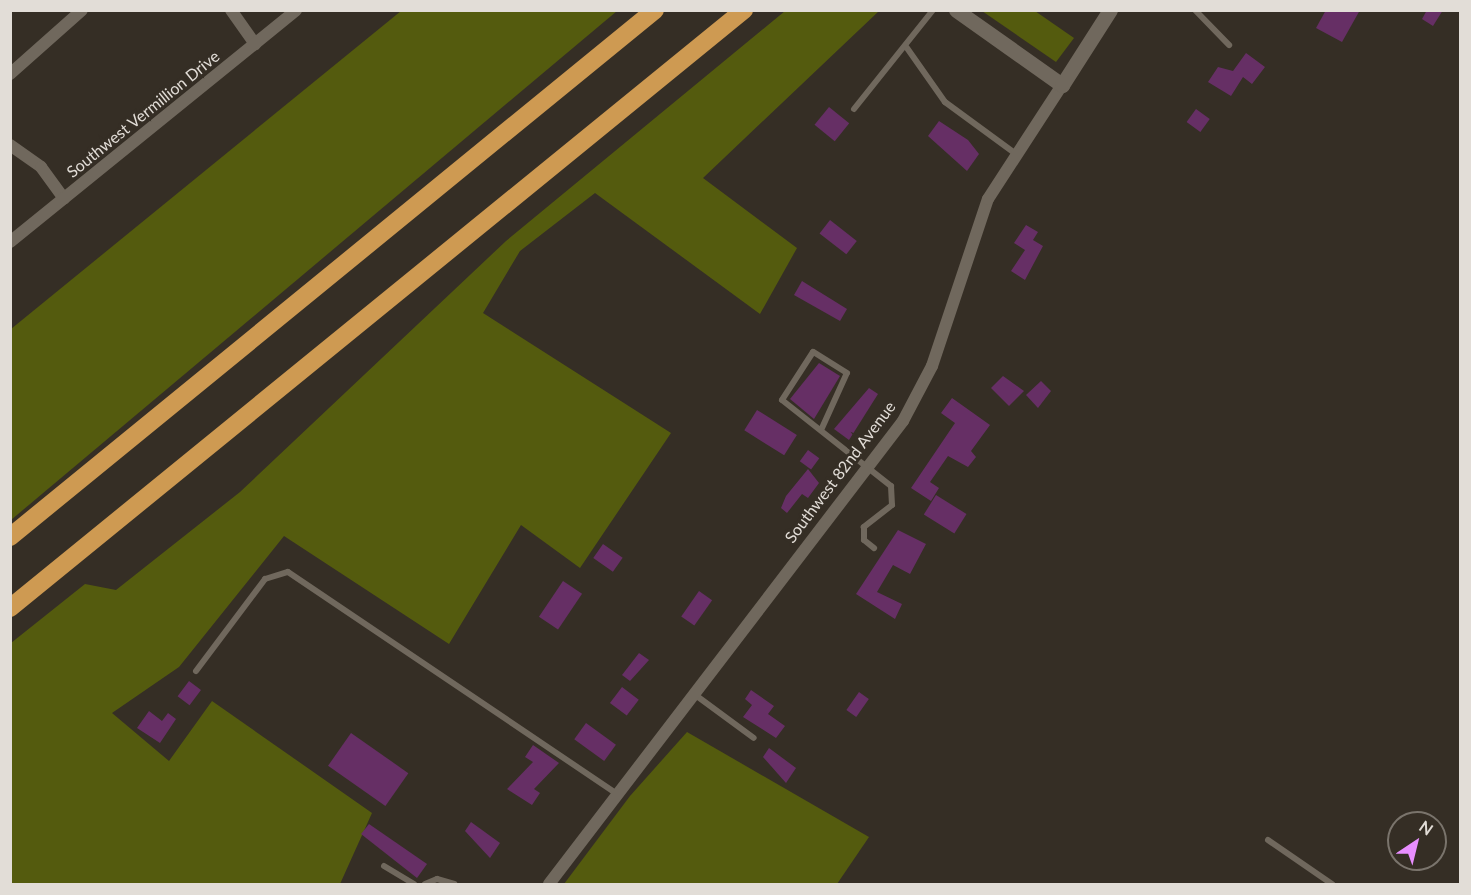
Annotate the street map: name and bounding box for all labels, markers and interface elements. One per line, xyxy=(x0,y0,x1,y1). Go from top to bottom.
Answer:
street label: Southwest Vermillion Drive xyxy=(63,46,223,182)
street label: Southwest 82nd Avenue xyxy=(780,397,900,547)
north arrow xyxy=(1387,811,1447,871)
text: N xyxy=(1416,816,1437,839)

